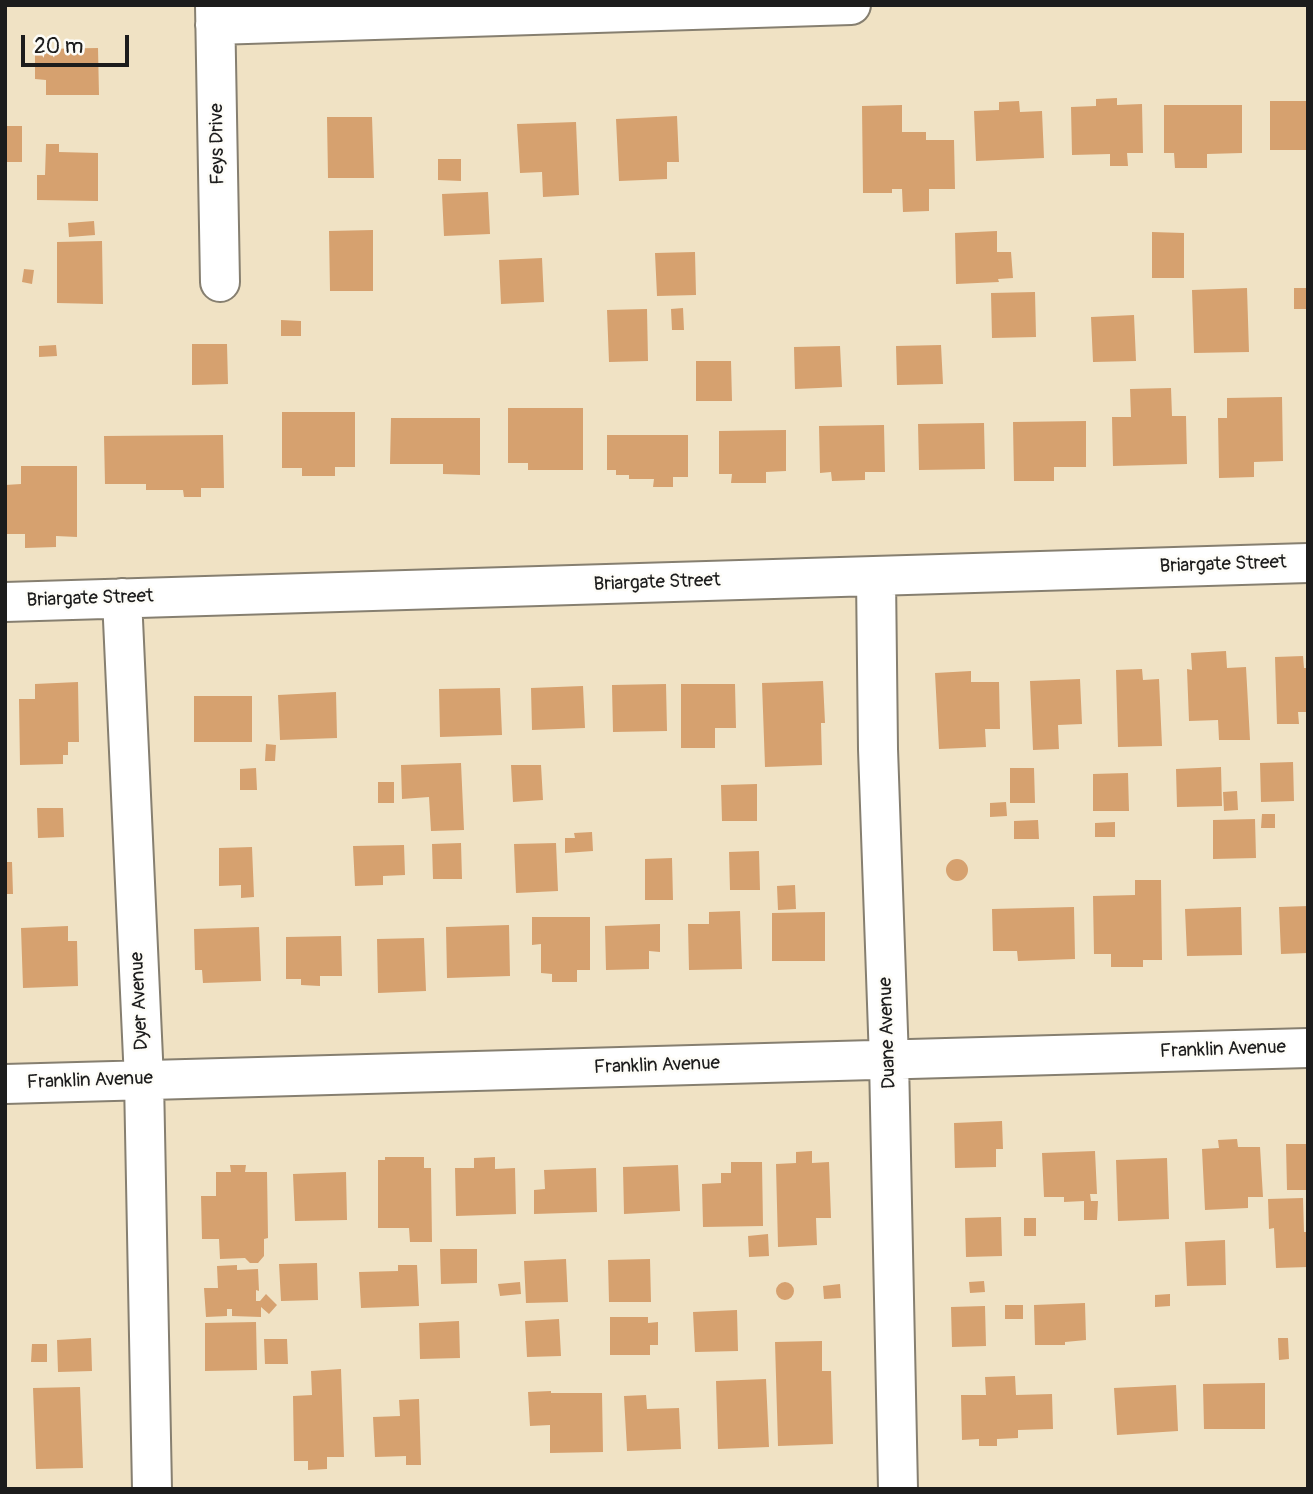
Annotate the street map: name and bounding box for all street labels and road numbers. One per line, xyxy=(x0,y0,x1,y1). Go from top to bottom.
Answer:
street label: Feys Drive xyxy=(206,103,230,185)
street label: Briargate Street xyxy=(1159,551,1287,579)
street label: Briargate Street xyxy=(593,569,721,597)
street label: Briargate Street xyxy=(26,585,154,613)
street label: Dyer Avenue xyxy=(126,951,154,1051)
street label: Duane Avenue xyxy=(875,977,901,1089)
street label: Franklin Avenue xyxy=(1160,1036,1286,1064)
street label: Franklin Avenue xyxy=(594,1052,720,1080)
street label: Franklin Avenue xyxy=(27,1067,153,1095)

